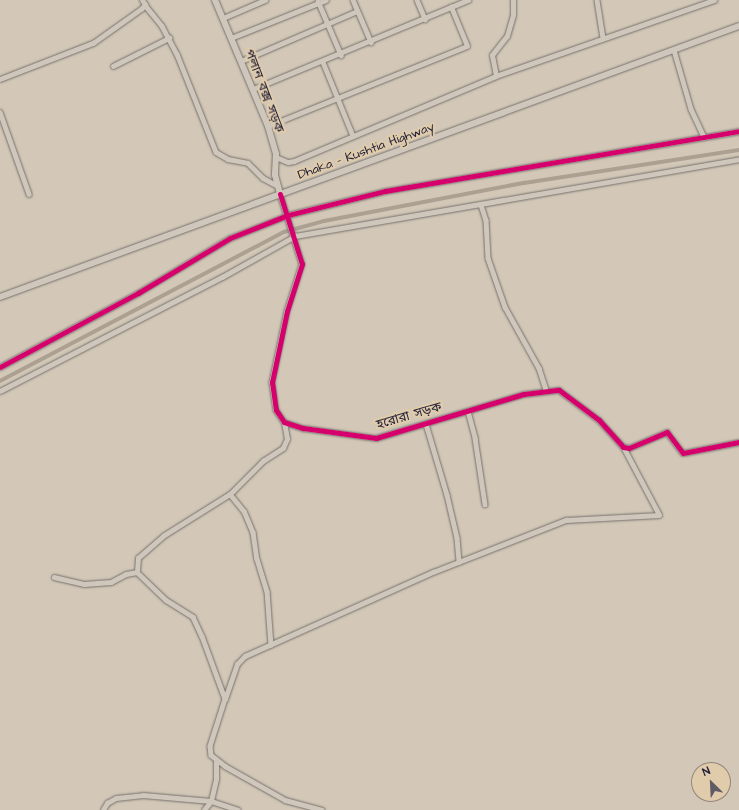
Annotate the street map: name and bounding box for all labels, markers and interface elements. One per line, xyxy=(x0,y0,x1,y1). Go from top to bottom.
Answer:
street label: পলান বক্স সড়ক xyxy=(241,47,287,135)
street label: Dhaka - Kushtia Highway xyxy=(296,119,436,183)
street label: হরোরা সড়ক xyxy=(375,399,443,433)
north arrow xyxy=(691,762,731,802)
text: N xyxy=(700,763,713,780)

